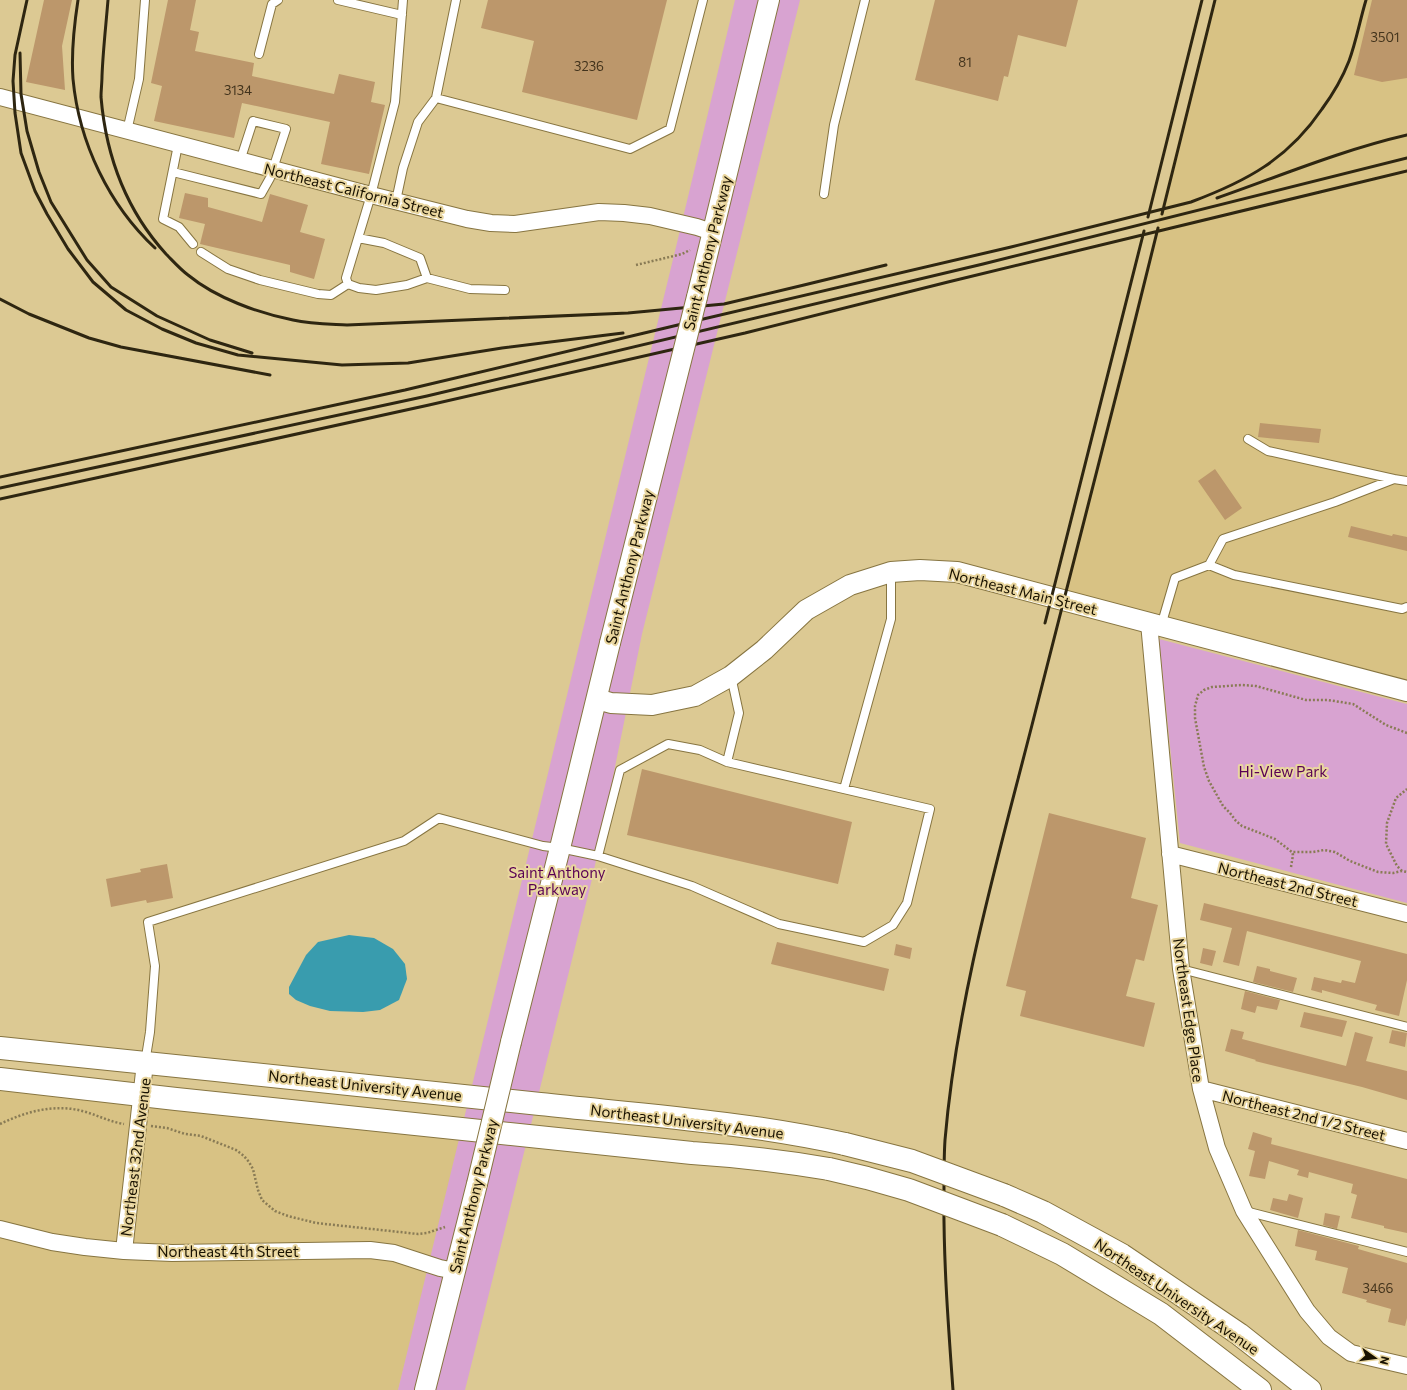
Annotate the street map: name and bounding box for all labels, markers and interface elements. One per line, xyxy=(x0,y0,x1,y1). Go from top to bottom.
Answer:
house number: 3501 xyxy=(1371,29,1399,45)
house number: 81 xyxy=(958,54,972,70)
house number: 3236 xyxy=(574,58,604,74)
house number: 3134 xyxy=(224,82,252,98)
street label: Northeast California Street xyxy=(262,159,446,221)
street label: Saint Anthony Parkway xyxy=(679,174,735,332)
street label: Saint Anthony Parkway xyxy=(601,488,657,646)
street label: Northeast Main Street xyxy=(947,564,1099,618)
park label: Hi-View Park xyxy=(1239,762,1327,780)
street label: Northeast 2nd Street xyxy=(1216,858,1360,910)
park label: Saint Anthony Parkway xyxy=(509,863,606,898)
street label: Northeast Edge Place xyxy=(1170,937,1208,1083)
street label: Northeast University Avenue xyxy=(267,1066,463,1104)
street label: Northeast 32nd Avenue xyxy=(116,1077,154,1237)
street label: Northeast 2nd 1/2 Street xyxy=(1220,1086,1388,1144)
street label: Northeast University Avenue xyxy=(589,1100,785,1142)
street label: Saint Anthony Parkway xyxy=(445,1117,501,1275)
street label: Northeast University Avenue xyxy=(1091,1234,1263,1358)
street label: Northeast 4th Street xyxy=(157,1242,299,1260)
house number: 3466 xyxy=(1363,1280,1394,1296)
north arrow xyxy=(1355,1338,1395,1378)
text: N xyxy=(1378,1355,1392,1366)

